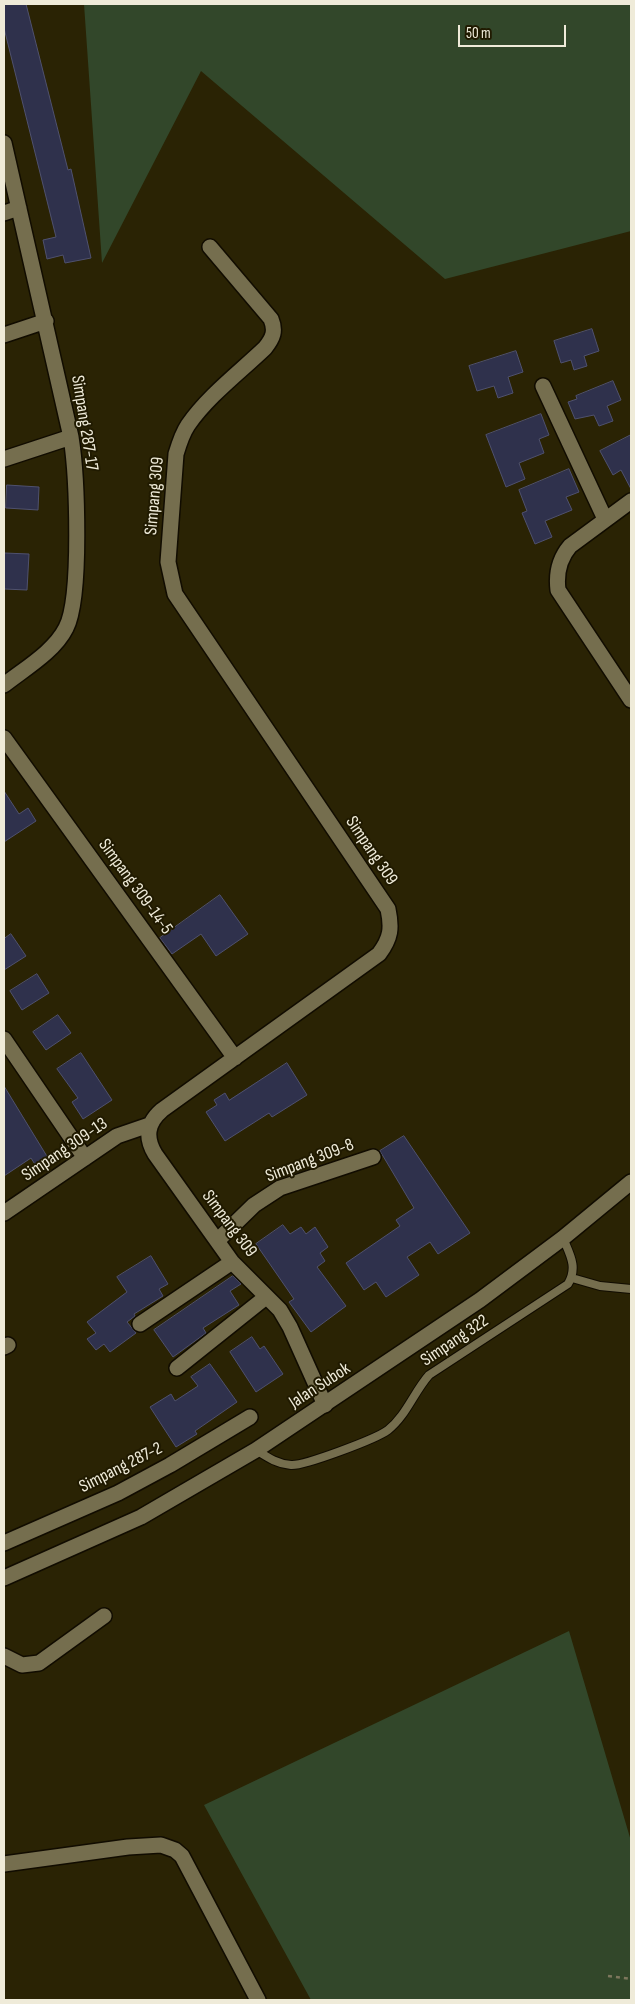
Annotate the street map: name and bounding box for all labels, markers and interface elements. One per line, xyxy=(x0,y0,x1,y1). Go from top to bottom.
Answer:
scale bar xyxy=(460,15,568,47)
text: 50 m xyxy=(466,24,491,43)
street label: Simpang 287-17 xyxy=(66,374,102,472)
street label: Simpang 309 xyxy=(141,456,169,536)
street label: Simpang 309 xyxy=(340,813,402,889)
street label: Simpang 309-14-5 xyxy=(93,835,177,939)
street label: Simpang 309-13 xyxy=(18,1113,112,1187)
street label: Simpang 309-8 xyxy=(263,1134,357,1188)
street label: Simpang 309 xyxy=(197,1186,261,1262)
street label: Simpang 322 xyxy=(417,1310,493,1372)
street label: Jalan Subok xyxy=(285,1358,355,1414)
street label: Simpang 287-2 xyxy=(76,1438,166,1498)

